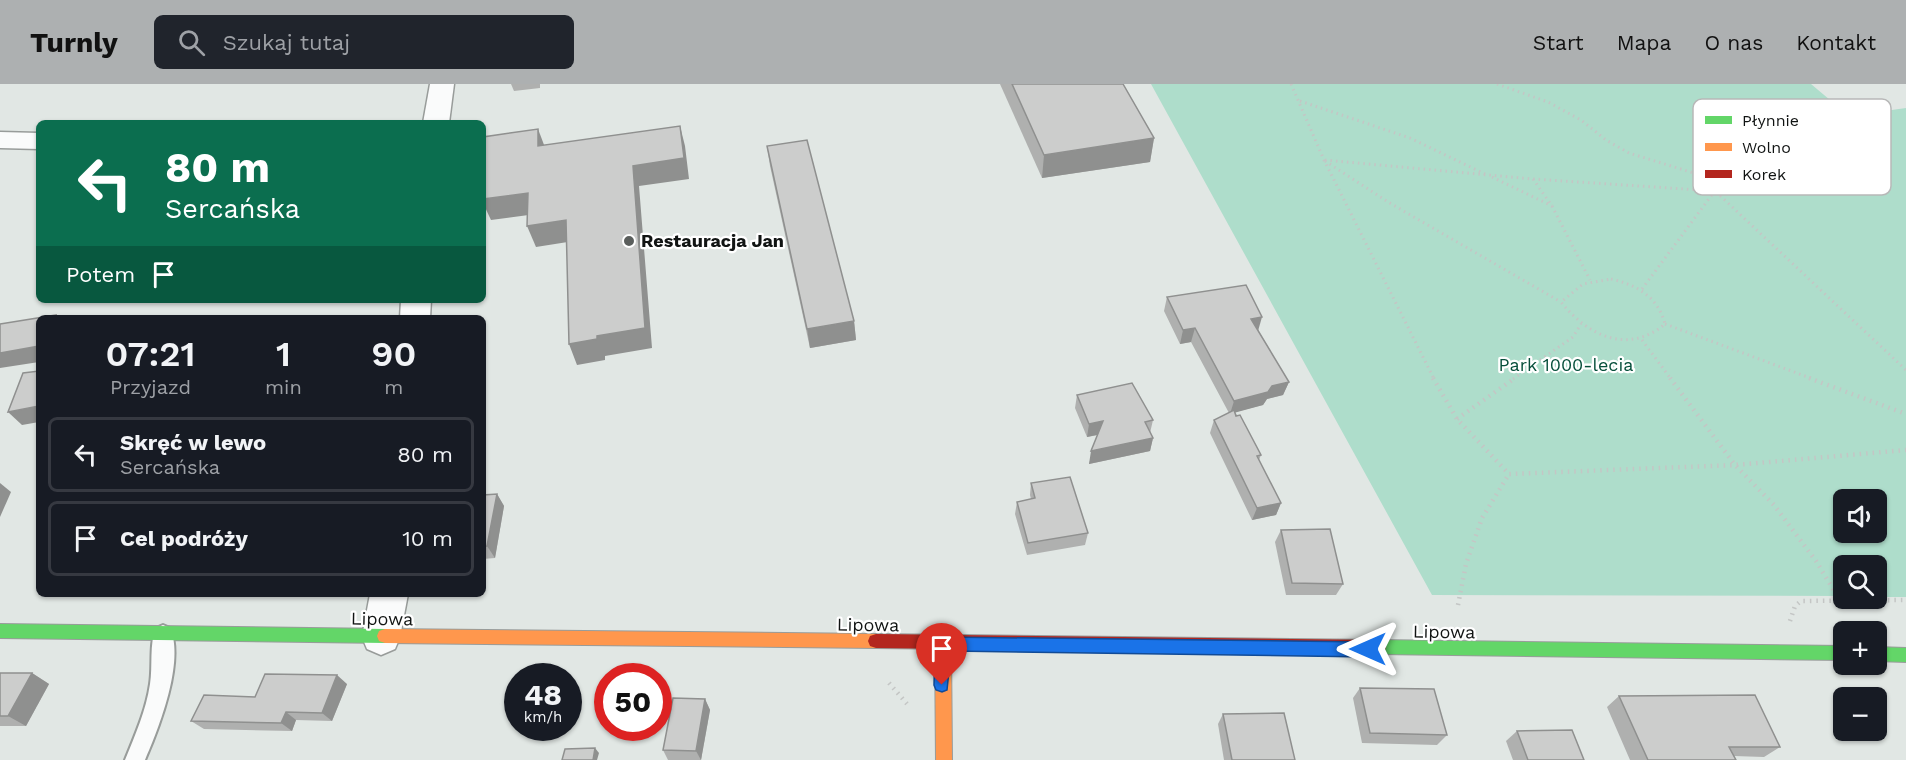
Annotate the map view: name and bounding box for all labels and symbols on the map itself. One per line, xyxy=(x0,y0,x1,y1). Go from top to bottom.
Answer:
legend xyxy=(1693,99,1891,195)
text: Płynnie xyxy=(1742,111,1799,130)
text: Wolno xyxy=(1742,138,1791,157)
text: Korek xyxy=(1742,165,1786,184)
place label: Restauracja Jan xyxy=(641,230,784,251)
marker: Restauracja Jan xyxy=(622,234,636,248)
park label: Park 1000-lecia xyxy=(1499,354,1633,375)
street label: Lipowa xyxy=(351,607,413,630)
street label: Lipowa xyxy=(837,613,899,636)
position arrow xyxy=(1336,617,1400,681)
street label: Lipowa xyxy=(1413,620,1475,643)
pin xyxy=(916,623,967,685)
speed limit sign: 50 xyxy=(594,663,672,741)

